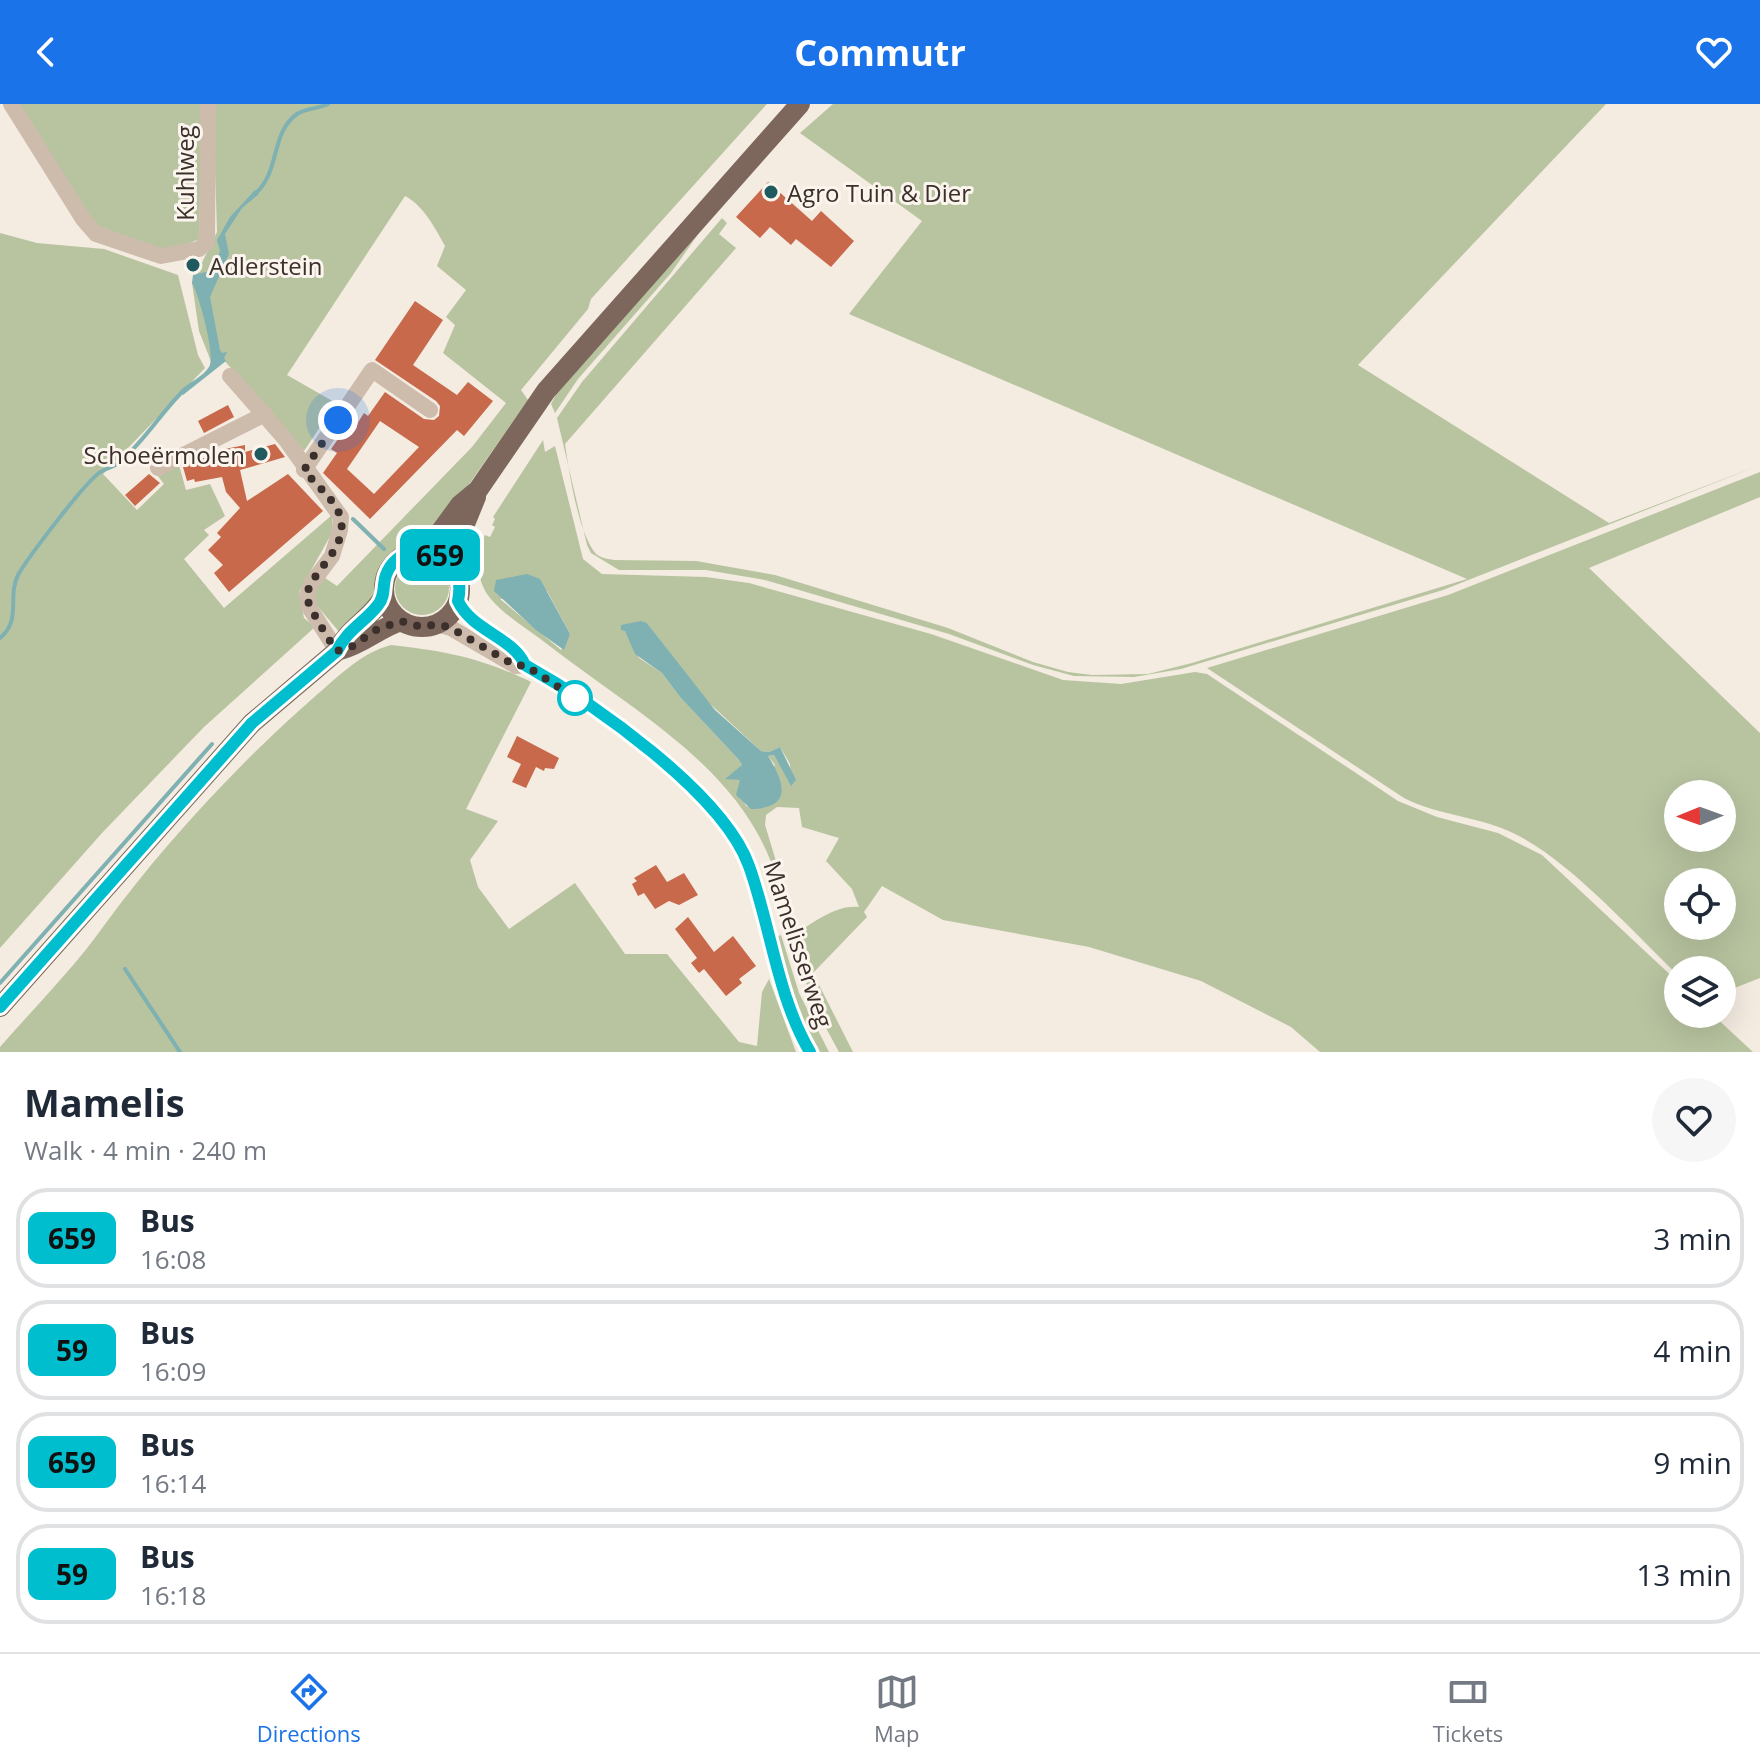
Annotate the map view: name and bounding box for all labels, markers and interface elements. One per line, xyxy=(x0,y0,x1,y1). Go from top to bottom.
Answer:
text: Commutr xyxy=(794,28,966,77)
icon: back xyxy=(24,30,68,74)
icon: heart xyxy=(1692,30,1736,74)
street label: Kuhlweg xyxy=(168,125,201,221)
place label: Agro Tuin & Dier xyxy=(787,176,971,209)
marker: Agro Tuin & Dier xyxy=(762,183,780,201)
place label: Adlerstein xyxy=(209,249,322,282)
marker: Adlerstein xyxy=(184,256,202,274)
your location xyxy=(318,400,358,440)
place label: Schoeërmolen xyxy=(84,438,245,471)
marker: Schoeërmolen xyxy=(252,445,270,463)
line badge: 659 xyxy=(394,529,486,581)
text: 659 xyxy=(416,536,464,574)
unlabelled marker xyxy=(558,681,592,715)
north arrow xyxy=(1664,780,1736,852)
map controls xyxy=(1664,780,1736,1028)
street label: Mamelisserweg xyxy=(756,856,842,1032)
button: locate xyxy=(1664,868,1736,940)
button: layers xyxy=(1664,956,1736,1028)
text: Mamelis xyxy=(24,1076,185,1128)
button: heart xyxy=(1652,1078,1736,1162)
text: Walk · 4 min · 240 m xyxy=(24,1132,267,1168)
text: Bus xyxy=(140,1200,195,1241)
text: 3 min xyxy=(1653,1218,1732,1259)
text: 659 xyxy=(48,1219,96,1257)
text: 16:08 xyxy=(140,1241,206,1277)
text: Bus xyxy=(140,1312,195,1353)
text: 4 min xyxy=(1653,1330,1732,1371)
text: 59 xyxy=(56,1331,88,1369)
text: 16:09 xyxy=(140,1353,206,1389)
text: Bus xyxy=(140,1424,195,1465)
text: 9 min xyxy=(1653,1442,1732,1483)
text: 659 xyxy=(48,1443,96,1481)
text: 16:14 xyxy=(140,1465,206,1501)
text: Bus xyxy=(140,1536,195,1577)
text: 13 min xyxy=(1636,1554,1732,1595)
text: 59 xyxy=(56,1555,88,1593)
text: 16:18 xyxy=(140,1577,206,1613)
tab: Directions xyxy=(257,1670,361,1748)
tab: Map xyxy=(874,1670,920,1748)
tab: Tickets xyxy=(1433,1670,1503,1748)

